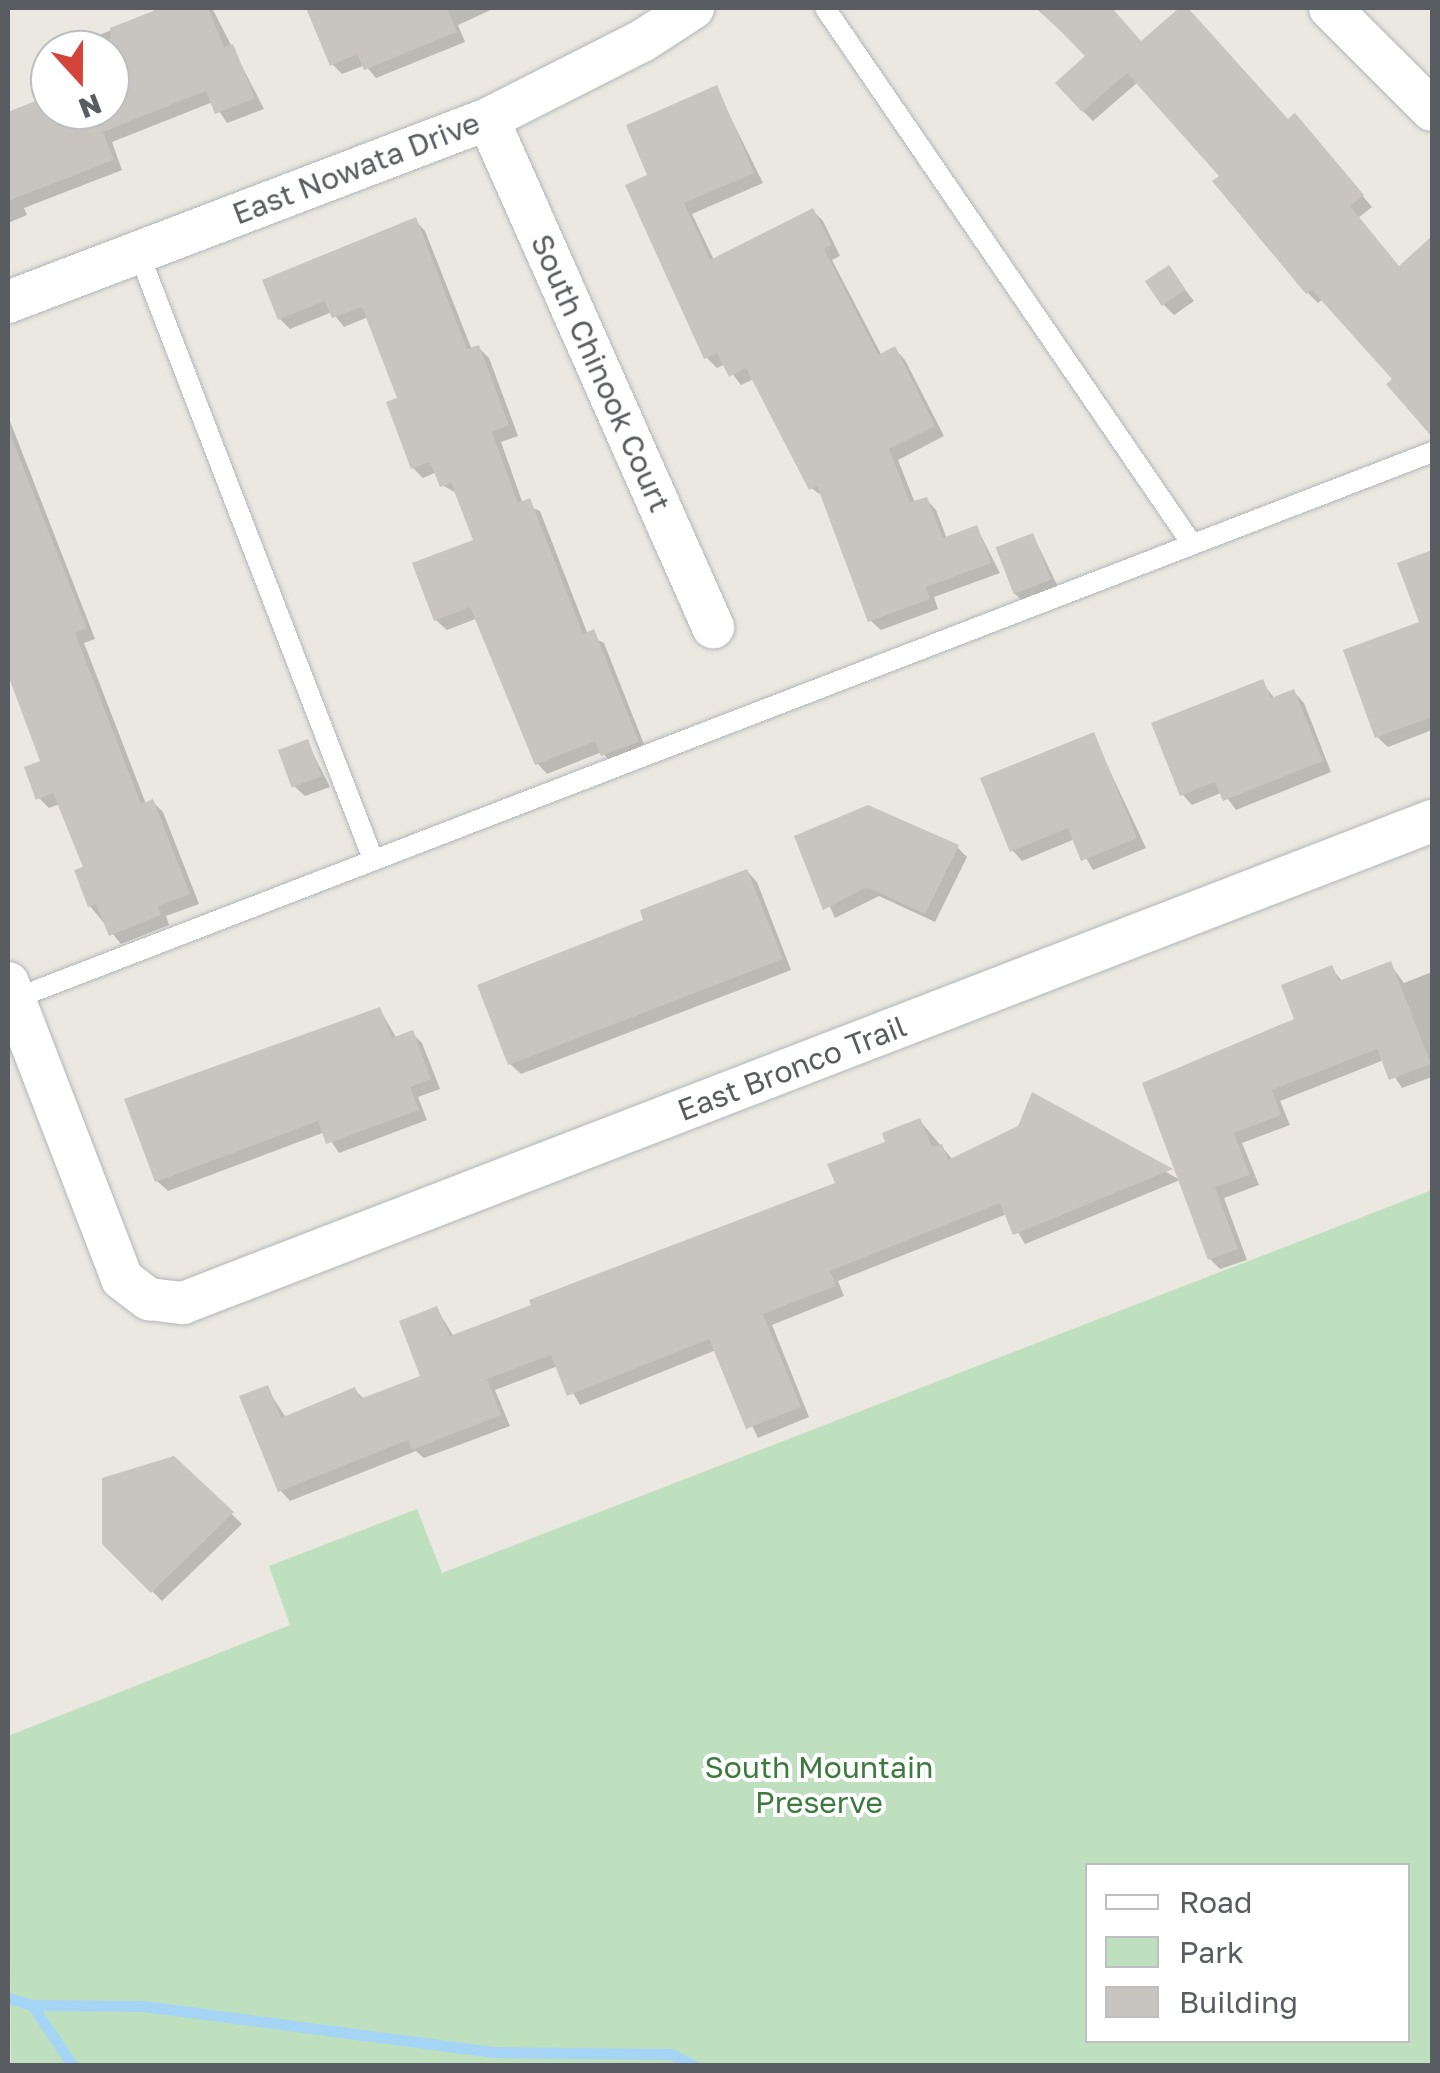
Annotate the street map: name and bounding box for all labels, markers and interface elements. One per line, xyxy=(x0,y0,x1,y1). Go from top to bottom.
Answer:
north arrow xyxy=(30,30,130,130)
text: N xyxy=(74,87,106,126)
street label: East Nowata Drive xyxy=(227,104,485,232)
street label: South Chinook Court xyxy=(524,229,678,517)
street label: East Bronco Trail xyxy=(673,1008,911,1128)
park label: South Mountain Preserve xyxy=(705,1749,933,1820)
legend xyxy=(1085,1863,1410,2043)
text: Road xyxy=(1179,1884,1253,1920)
text: Park xyxy=(1179,1934,1244,1970)
text: Building xyxy=(1179,1984,1298,2020)

